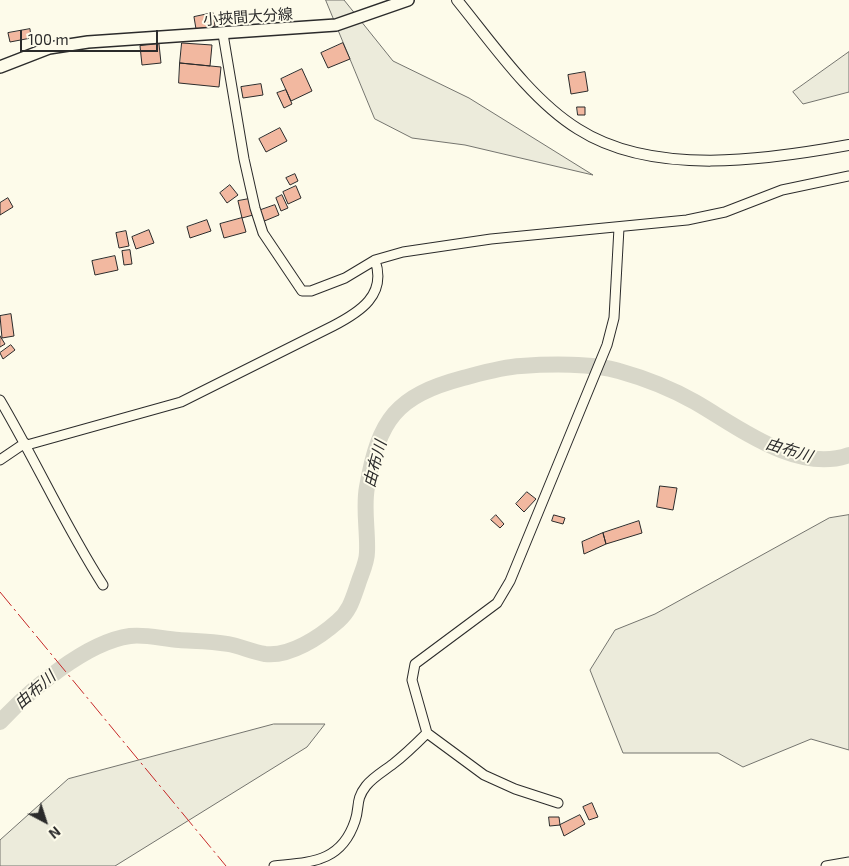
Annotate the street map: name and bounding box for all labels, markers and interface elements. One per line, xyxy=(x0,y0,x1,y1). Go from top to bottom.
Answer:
street label: 小挾間大分線 xyxy=(202,5,294,29)
scale bar xyxy=(22,20,160,52)
text: 100 m xyxy=(28,30,69,48)
water label: 由布川 xyxy=(763,434,815,466)
water label: 由布川 xyxy=(360,438,390,490)
water label: 由布川 xyxy=(11,667,59,713)
north arrow xyxy=(20,796,70,846)
text: N xyxy=(46,823,64,843)

